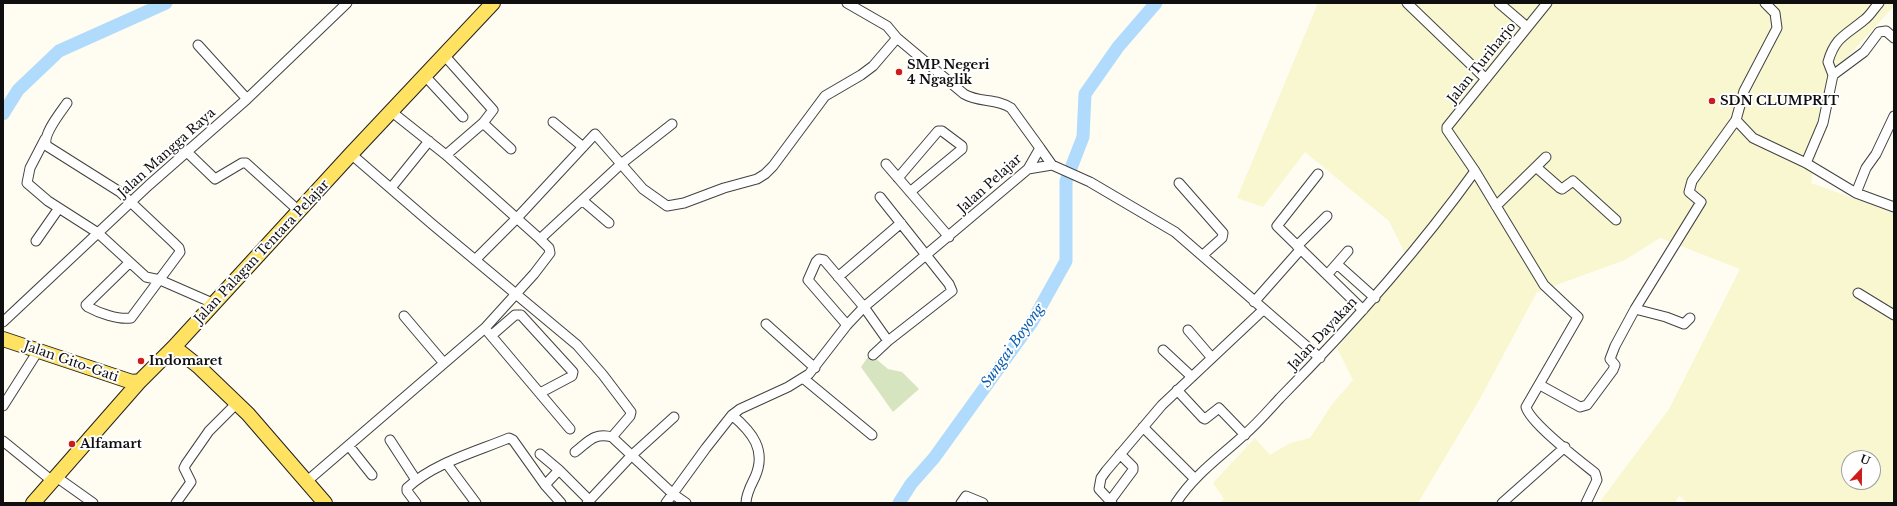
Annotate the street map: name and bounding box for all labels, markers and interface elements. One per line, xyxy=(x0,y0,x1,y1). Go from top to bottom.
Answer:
street label: Jalan Turiharjo xyxy=(1445,19,1519,107)
place label: SMP Negeri 4 Ngaglik xyxy=(907,57,989,88)
marker: SMP Negeri 4 Ngaglik xyxy=(894,67,904,77)
place label: SDN CLUMPRIT xyxy=(1720,93,1839,109)
marker: SDN CLUMPRIT xyxy=(1707,96,1717,106)
street label: Jalan Mangga Raya xyxy=(115,105,219,201)
street label: Jalan Pelajar xyxy=(955,151,1025,217)
street label: Jalan Palagan Tentara Pelajar xyxy=(191,177,333,327)
street label: Jalan Dayakan xyxy=(1285,294,1361,374)
water label: Sungai Boyong xyxy=(978,301,1048,391)
street label: Jalan Gito-Gati xyxy=(22,339,120,385)
place label: Indomaret xyxy=(149,353,222,369)
marker: Indomaret xyxy=(136,356,146,366)
place label: Alfamart xyxy=(80,436,142,452)
marker: Alfamart xyxy=(67,439,77,449)
north arrow xyxy=(1841,450,1881,490)
text: U xyxy=(1858,451,1872,468)

